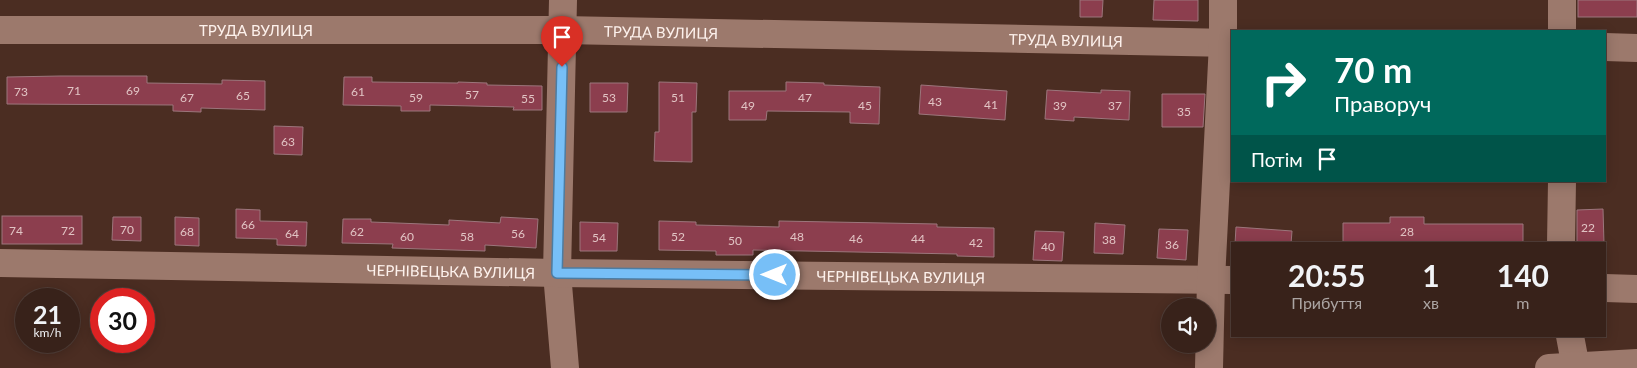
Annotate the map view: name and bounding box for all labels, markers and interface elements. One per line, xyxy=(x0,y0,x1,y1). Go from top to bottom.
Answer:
pin xyxy=(541,16,583,67)
street label: ТРУДА ВУЛИЦЯ xyxy=(199,21,313,39)
street label: ТРУДА ВУЛИЦЯ xyxy=(604,22,718,42)
icon: arrive xyxy=(548,23,576,51)
street label: ТРУДА ВУЛИЦЯ xyxy=(1009,30,1123,50)
text: 70 m xyxy=(1334,48,1412,90)
icon: right xyxy=(1251,50,1316,115)
house number: 71 xyxy=(67,83,81,98)
house number: 69 xyxy=(126,83,140,98)
house number: 73 xyxy=(14,84,28,99)
house number: 61 xyxy=(351,84,365,99)
house number: 57 xyxy=(465,87,479,102)
house number: 65 xyxy=(236,88,250,103)
house number: 67 xyxy=(180,90,194,105)
house number: 59 xyxy=(409,90,423,105)
house number: 53 xyxy=(602,90,616,105)
house number: 51 xyxy=(671,90,685,105)
house number: 47 xyxy=(798,90,812,105)
text: Праворуч xyxy=(1334,90,1431,117)
house number: 55 xyxy=(521,91,535,106)
house number: 43 xyxy=(928,94,942,109)
house number: 41 xyxy=(984,97,998,112)
house number: 49 xyxy=(741,98,755,113)
house number: 45 xyxy=(858,98,872,113)
house number: 39 xyxy=(1053,98,1067,113)
house number: 37 xyxy=(1108,98,1122,113)
house number: 35 xyxy=(1177,104,1191,119)
house number: 63 xyxy=(281,134,295,149)
icon: arrive xyxy=(1313,145,1341,173)
text: Потім xyxy=(1251,148,1303,171)
house number: 66 xyxy=(241,217,255,232)
house number: 22 xyxy=(1581,220,1595,235)
house number: 70 xyxy=(120,222,134,237)
house number: 74 xyxy=(9,223,23,238)
house number: 72 xyxy=(61,223,75,238)
house number: 68 xyxy=(180,224,194,239)
house number: 62 xyxy=(350,224,364,239)
house number: 28 xyxy=(1400,224,1414,239)
house number: 64 xyxy=(285,226,299,241)
house number: 56 xyxy=(511,226,525,241)
house number: 60 xyxy=(400,229,414,244)
house number: 58 xyxy=(460,229,474,244)
house number: 52 xyxy=(671,229,685,244)
house number: 48 xyxy=(790,229,804,244)
house number: 54 xyxy=(592,230,606,245)
house number: 46 xyxy=(849,231,863,246)
house number: 44 xyxy=(911,231,925,246)
house number: 38 xyxy=(1102,232,1116,247)
house number: 50 xyxy=(728,233,742,248)
house number: 42 xyxy=(969,235,983,250)
house number: 36 xyxy=(1165,237,1179,252)
house number: 40 xyxy=(1041,239,1055,254)
position arrow xyxy=(748,248,800,300)
text: 20:55 xyxy=(1288,257,1365,293)
text: 1 xyxy=(1422,257,1440,293)
text: 140 xyxy=(1497,257,1549,293)
street label: ЧЕРНІВЕЦЬКА ВУЛИЦЯ xyxy=(367,261,535,282)
street label: ЧЕРНІВЕЦЬКА ВУЛИЦЯ xyxy=(817,267,985,286)
speed limit sign: 30 xyxy=(90,288,155,353)
text: Прибуття xyxy=(1291,293,1362,312)
text: хв xyxy=(1423,293,1439,312)
text: m xyxy=(1516,293,1529,312)
map controls xyxy=(1161,298,1216,353)
button: sound xyxy=(1161,298,1216,353)
text: 21 xyxy=(33,299,62,329)
text: km/h xyxy=(33,325,62,340)

